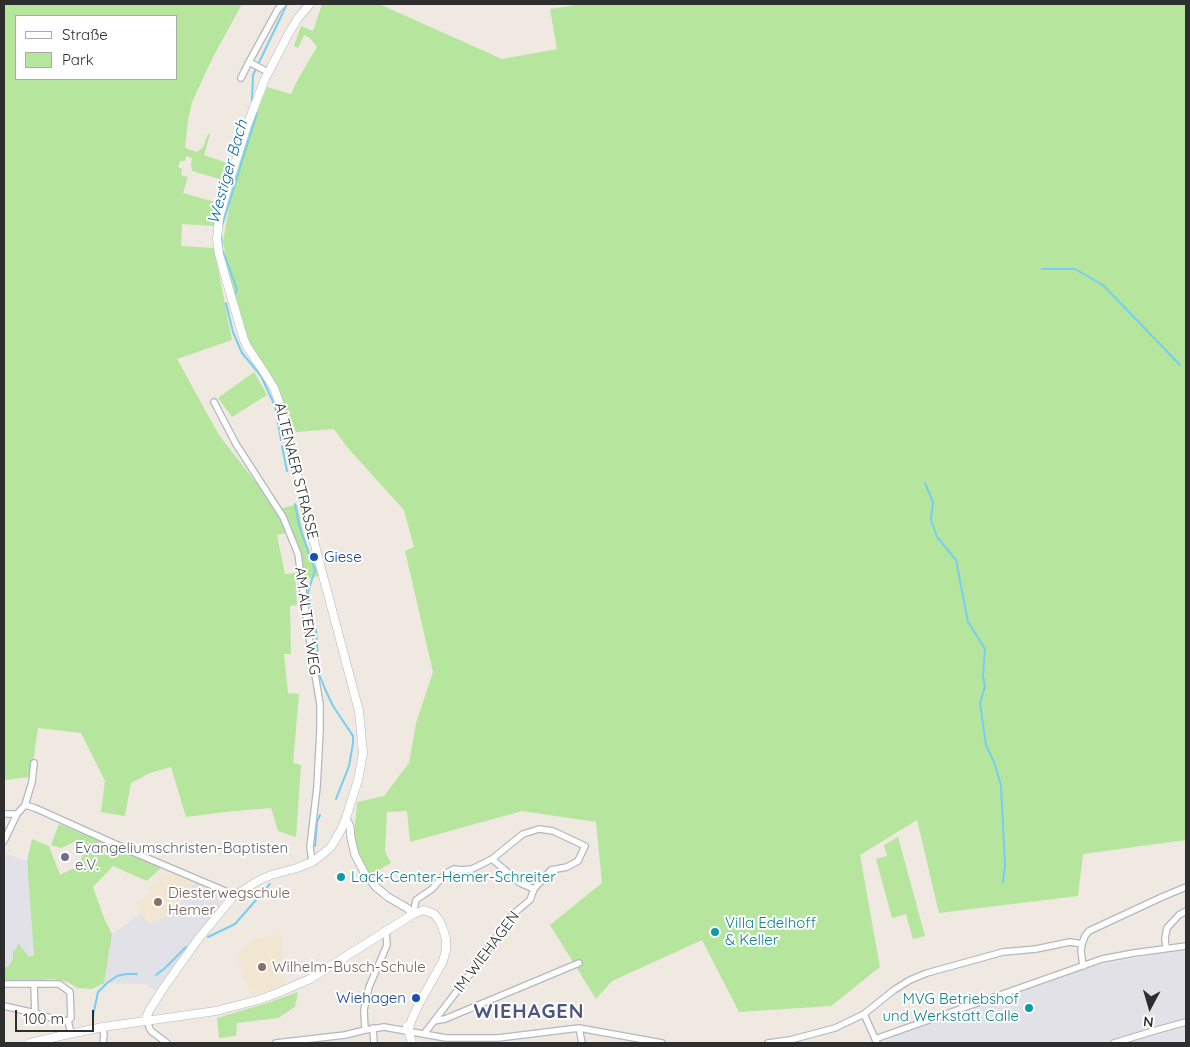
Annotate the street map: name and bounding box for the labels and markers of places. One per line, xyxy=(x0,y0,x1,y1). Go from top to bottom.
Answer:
place label: Giese xyxy=(324,548,362,566)
marker: Giese xyxy=(308,551,320,563)
place label: Evangeliumschristen-Baptisten e.V. xyxy=(75,839,288,874)
marker: Evangeliumschristen-Baptisten e.V. xyxy=(59,851,71,863)
place label: Lack-Center-Hemer-Schreiter xyxy=(351,868,556,886)
marker: Lack-Center-Hemer-Schreiter xyxy=(335,871,347,883)
place label: Diesterwegschule Hemer xyxy=(168,884,290,919)
marker: Diesterwegschule Hemer xyxy=(152,896,164,908)
place label: Villa Edelhoff & Keller xyxy=(725,914,816,949)
marker: Villa Edelhoff & Keller xyxy=(709,926,721,938)
place label: Wilhelm-Busch-Schule xyxy=(272,958,426,976)
marker: Wilhelm-Busch-Schule xyxy=(256,961,268,973)
place label: Wiehagen xyxy=(336,989,406,1007)
place label: MVG Betriebshof und Werkstatt Calle xyxy=(883,990,1019,1025)
marker: Wiehagen xyxy=(410,992,422,1004)
marker: MVG Betriebshof und Werkstatt Calle xyxy=(1023,1002,1035,1014)

